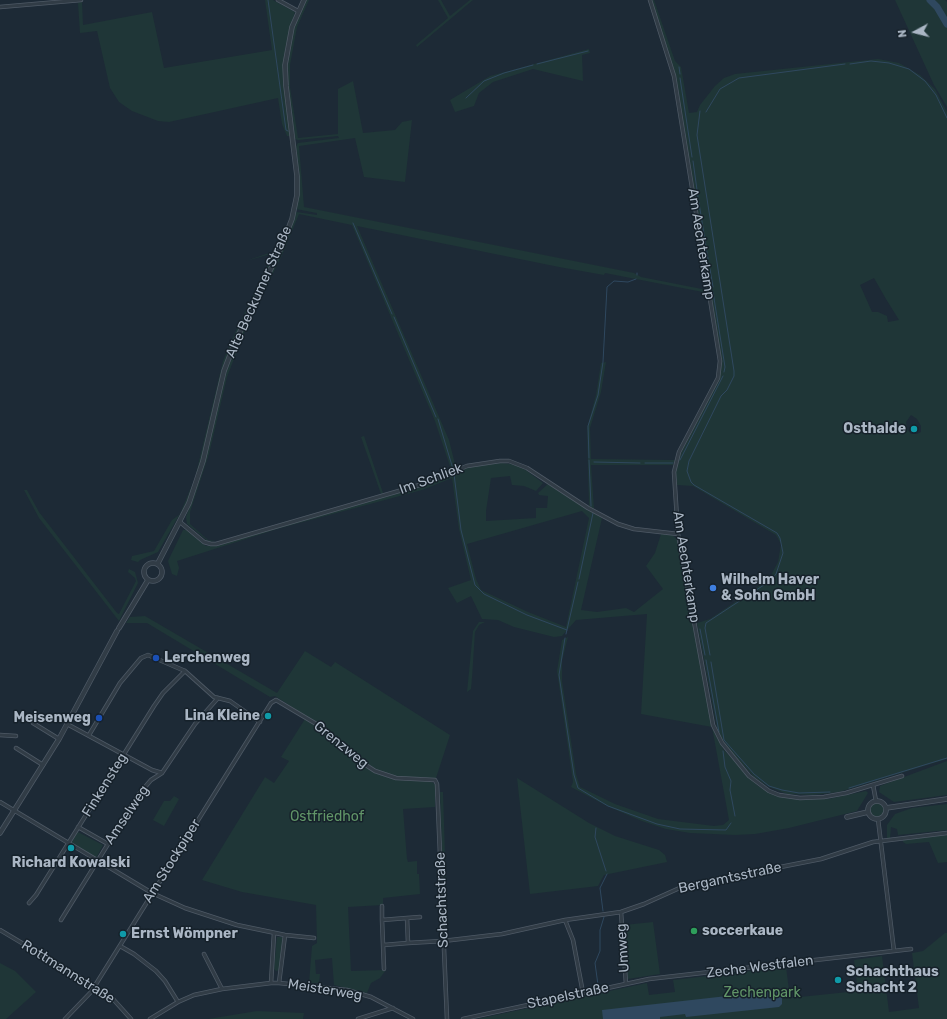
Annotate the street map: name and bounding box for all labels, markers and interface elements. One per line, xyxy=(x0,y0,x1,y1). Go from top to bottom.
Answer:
north arrow xyxy=(895,12,935,52)
text: N xyxy=(896,29,910,38)
street label: Am Aechterkamp xyxy=(684,187,718,301)
street label: Alte Beckumer Straße xyxy=(222,224,296,360)
place label: Osthalde xyxy=(843,421,906,437)
marker: Osthalde xyxy=(909,424,919,434)
street label: Im Schliek xyxy=(397,460,465,498)
street label: Am Aechterkamp xyxy=(669,510,703,624)
place label: Wilhelm Haver & Sohn GmbH xyxy=(721,572,819,604)
marker: Wilhelm Haver & Sohn GmbH xyxy=(708,583,718,593)
place label: Lerchenweg xyxy=(164,650,250,666)
marker: Lerchenweg xyxy=(151,653,161,663)
place label: Lina Kleine xyxy=(184,708,260,724)
place label: Meisenweg xyxy=(13,710,91,726)
marker: Lina Kleine xyxy=(263,711,273,721)
marker: Meisenweg xyxy=(94,713,104,723)
street label: Grenzweg xyxy=(310,718,372,772)
street label: Finkensteg xyxy=(79,750,131,820)
street label: Amselweg xyxy=(101,782,153,848)
park label: Ostfriedhof xyxy=(290,809,364,825)
street label: Am Stockpiper xyxy=(140,816,204,906)
marker: Richard Kowalski xyxy=(66,843,76,853)
street label: Schachtstraße xyxy=(432,852,452,948)
place label: Richard Kowalski xyxy=(12,855,130,871)
street label: Bergamtsstraße xyxy=(677,859,783,897)
street label: Umweg xyxy=(613,923,633,973)
place label: soccerkaue xyxy=(702,923,783,939)
place label: Ernst Wömpner xyxy=(131,926,238,942)
marker: soccerkaue xyxy=(689,926,699,936)
marker: Ernst Wömpner xyxy=(118,929,128,939)
street label: Rottmannstraße xyxy=(18,937,118,1007)
street label: Zeche Westfalen xyxy=(706,952,814,982)
place label: Schachthaus Schacht 2 xyxy=(846,964,939,996)
marker: Schachthaus Schacht 2 xyxy=(833,975,843,985)
street label: Meisterweg xyxy=(286,976,364,1004)
street label: Stapelstraße xyxy=(526,979,610,1013)
park label: Zechenpark xyxy=(723,985,801,1001)

